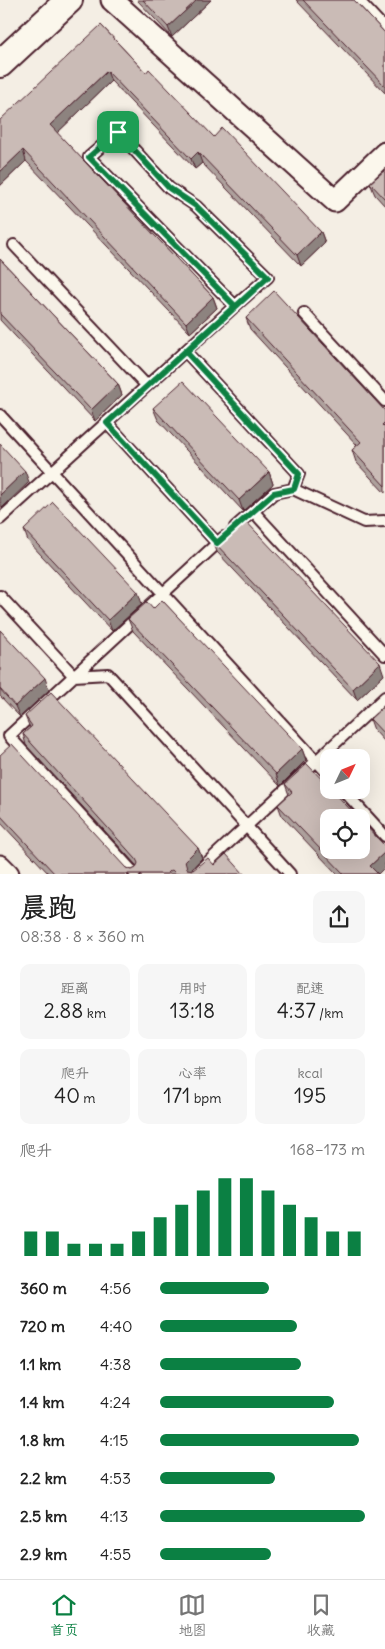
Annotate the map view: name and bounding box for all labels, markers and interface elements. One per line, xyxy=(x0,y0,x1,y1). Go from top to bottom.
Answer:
pin xyxy=(97,111,139,153)
icon: arrive xyxy=(104,118,132,146)
north arrow xyxy=(320,749,370,799)
map controls xyxy=(320,749,370,859)
button: locate xyxy=(320,809,370,859)
text: 晨跑 xyxy=(20,889,76,925)
button: share xyxy=(313,891,365,943)
text: 08:38 · 8 × 360 m xyxy=(20,926,144,946)
text: 距离 xyxy=(61,979,89,997)
text: 用时 xyxy=(178,979,206,997)
text: 配速 xyxy=(296,979,324,997)
text: 2.88 xyxy=(43,997,83,1024)
text: 13:18 xyxy=(170,997,215,1024)
text: 4:37 xyxy=(277,997,316,1024)
text: km xyxy=(83,1004,106,1022)
text: /km xyxy=(316,1004,344,1022)
text: 爬升 xyxy=(61,1064,89,1082)
text: 心率 xyxy=(178,1064,206,1082)
text: kcal xyxy=(298,1064,323,1082)
text: 40 xyxy=(54,1082,80,1109)
text: 171 xyxy=(163,1082,190,1109)
text: 195 xyxy=(294,1082,326,1109)
text: m xyxy=(80,1089,96,1107)
text: bpm xyxy=(190,1089,222,1107)
text: 168–173 m xyxy=(290,1139,365,1159)
text: 爬升 xyxy=(20,1140,52,1160)
text: 360 m xyxy=(20,1278,67,1298)
text: 4:56 xyxy=(100,1278,131,1298)
text: 720 m xyxy=(20,1316,65,1336)
text: 4:40 xyxy=(100,1316,133,1336)
text: 1.1 km xyxy=(20,1354,61,1374)
text: 4:38 xyxy=(100,1354,131,1374)
text: 1.4 km xyxy=(20,1392,65,1412)
text: 4:24 xyxy=(100,1392,131,1412)
text: 1.8 km xyxy=(20,1430,65,1450)
text: 4:15 xyxy=(100,1430,128,1450)
text: 2.2 km xyxy=(20,1468,67,1488)
text: 4:53 xyxy=(100,1468,131,1488)
text: 2.5 km xyxy=(20,1506,67,1526)
text: 4:13 xyxy=(100,1506,128,1526)
text: 2.9 km xyxy=(20,1544,67,1564)
text: 4:55 xyxy=(100,1544,131,1564)
tab: 首页 xyxy=(50,1591,78,1639)
tab: 地图 xyxy=(178,1591,206,1639)
tab: 收藏 xyxy=(307,1591,335,1639)

